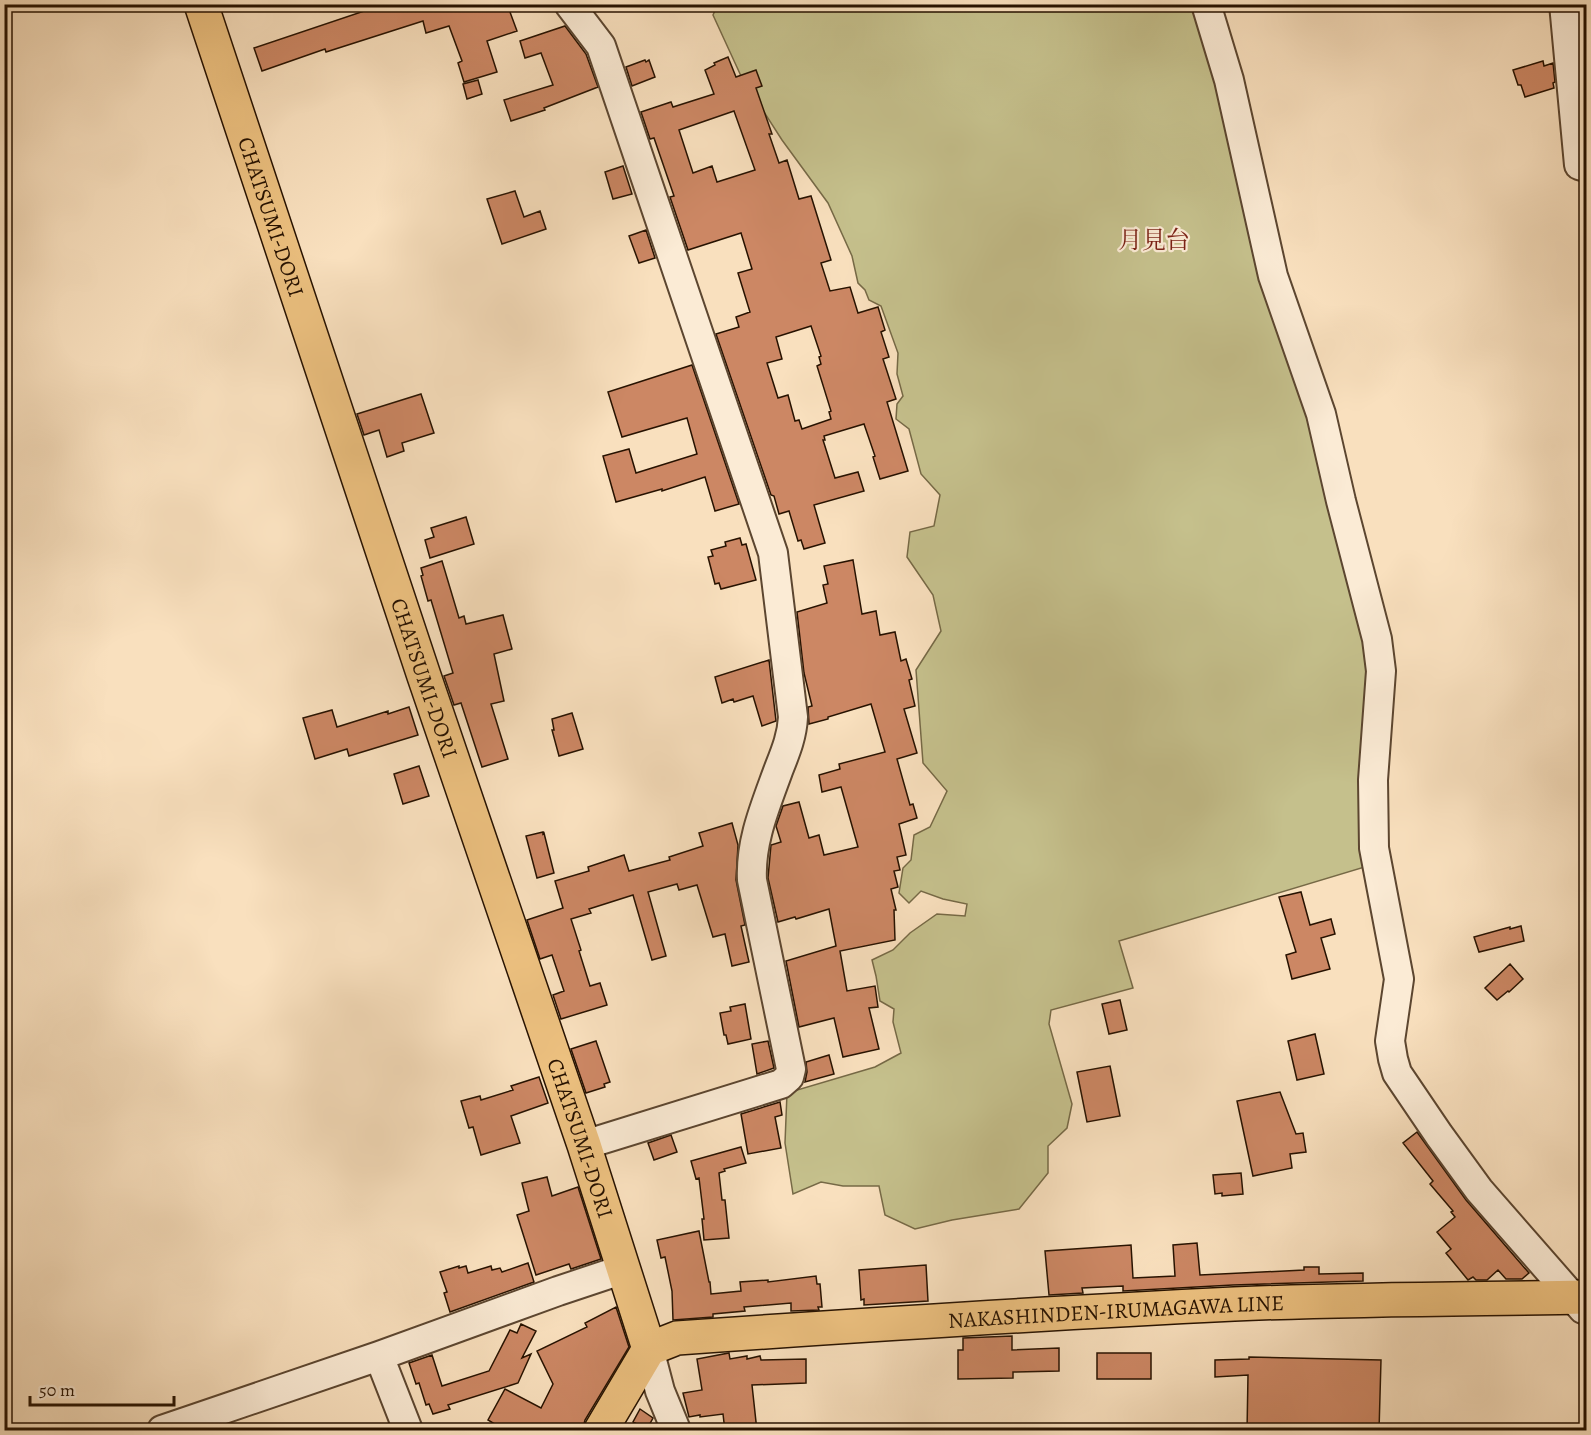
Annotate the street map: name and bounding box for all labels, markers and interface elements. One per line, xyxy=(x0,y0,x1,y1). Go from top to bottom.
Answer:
street label: CHATSUMI-DORI xyxy=(230,133,311,301)
district label: 月見台 xyxy=(1118,224,1190,256)
street label: CHATSUMI-DORI xyxy=(383,594,465,762)
street label: CHATSUMI-DORI xyxy=(539,1054,620,1222)
street label: NAKASHINDEN-IRUMAGAWA LINE xyxy=(947,1288,1285,1336)
scale bar xyxy=(30,1369,174,1407)
text: 50 m xyxy=(39,1378,75,1402)

